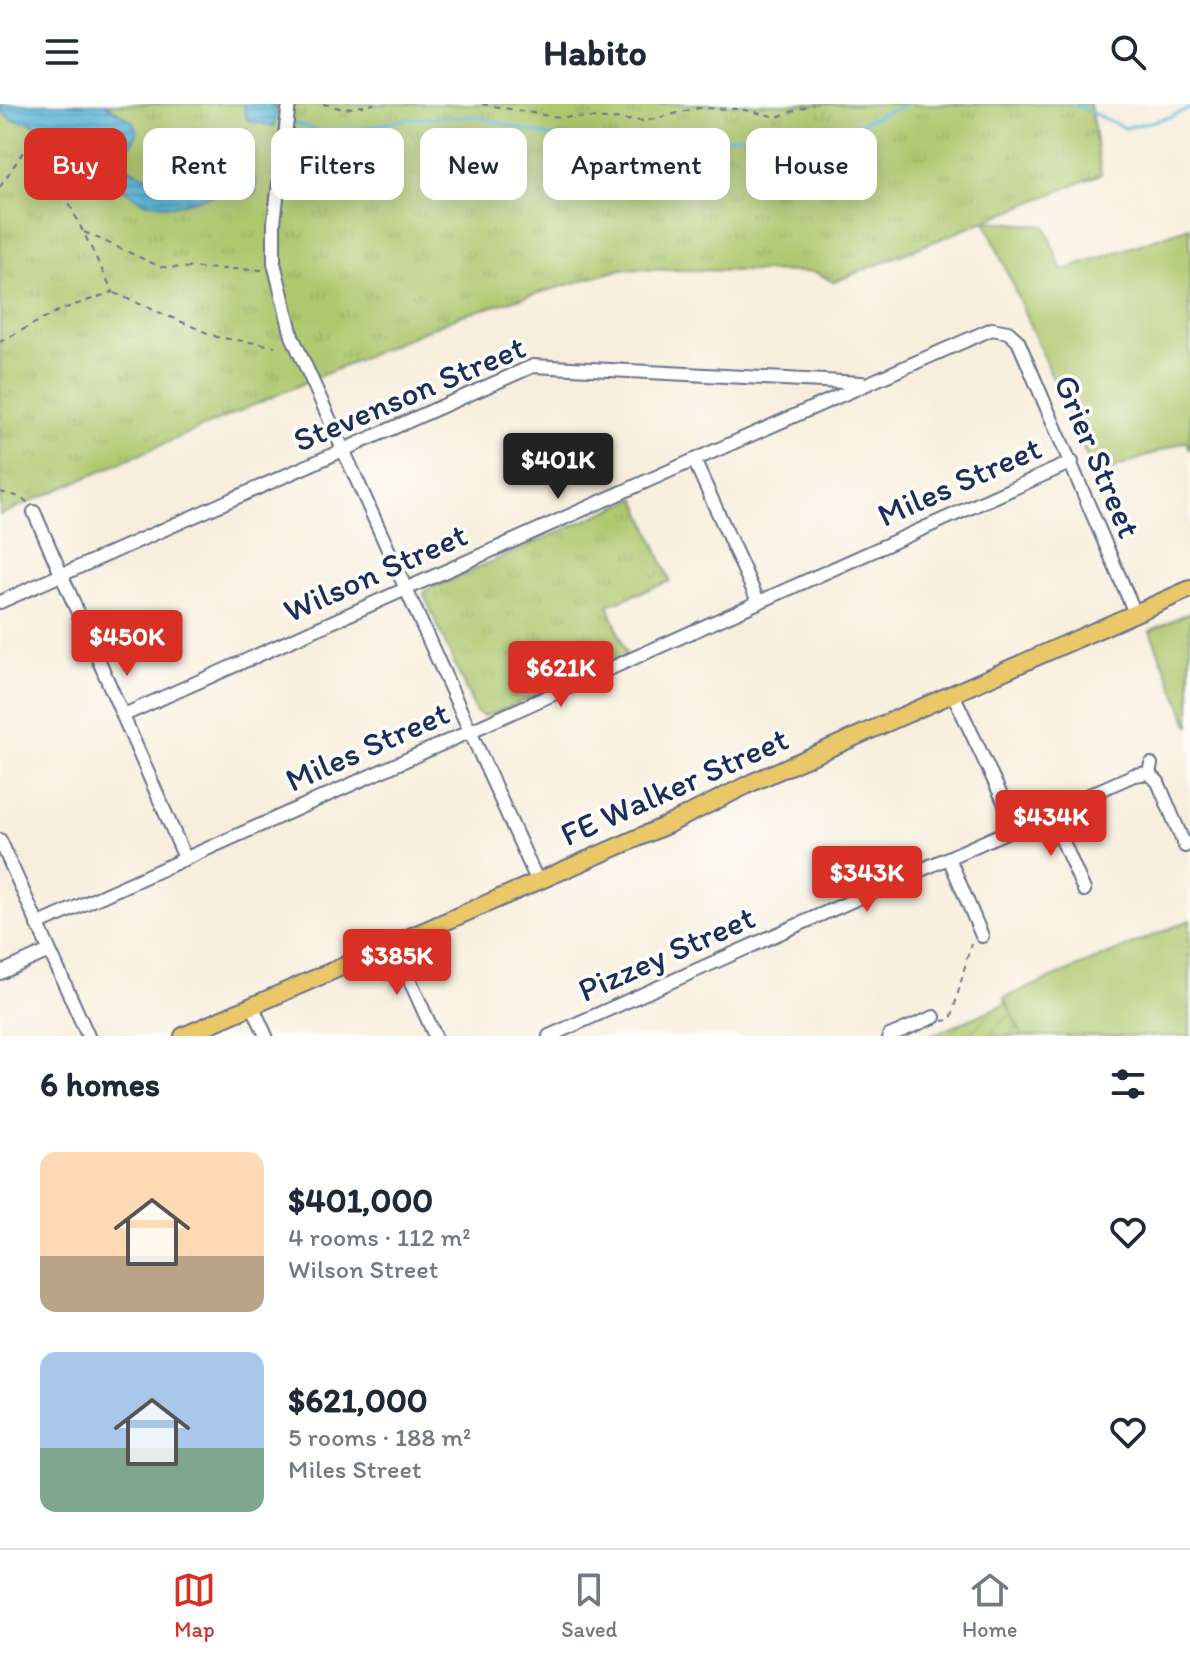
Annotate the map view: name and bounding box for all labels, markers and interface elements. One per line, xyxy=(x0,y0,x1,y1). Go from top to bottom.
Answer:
icon: menu xyxy=(40,30,84,74)
icon: search xyxy=(1106,30,1150,74)
text: Habito xyxy=(543,31,647,74)
chip: Buy xyxy=(24,128,127,200)
chip: Rent xyxy=(143,128,255,200)
chip: Filters xyxy=(271,128,404,200)
chip: New xyxy=(420,128,527,200)
chip: Apartment xyxy=(543,128,730,200)
chip: House xyxy=(746,128,877,200)
street label: Stevenson Street xyxy=(287,326,532,461)
street label: Grier Street xyxy=(1045,369,1150,544)
street label: Miles Street xyxy=(871,427,1048,536)
pin: $401K xyxy=(502,433,614,501)
text: $401K xyxy=(521,443,595,475)
street label: Wilson Street xyxy=(277,514,473,631)
pin: $450K xyxy=(71,610,183,678)
text: $450K xyxy=(89,620,165,652)
pin: $621K xyxy=(505,641,617,709)
text: $621K xyxy=(526,651,596,683)
street label: Miles Street xyxy=(279,692,456,801)
street label: FE Walker Street xyxy=(554,718,794,855)
pin: $434K xyxy=(995,790,1107,858)
text: $434K xyxy=(1013,800,1089,832)
pin: $343K xyxy=(811,846,923,914)
text: $343K xyxy=(830,856,904,888)
street label: Pizzey Street xyxy=(571,896,761,1011)
pin: $385K xyxy=(341,929,453,997)
text: $385K xyxy=(361,939,433,971)
icon: filters xyxy=(1106,1062,1150,1106)
text: 6 homes xyxy=(40,1064,160,1105)
text: $401,000 xyxy=(288,1180,433,1221)
icon: home xyxy=(104,1184,200,1280)
icon: heart xyxy=(1106,1210,1150,1254)
text: 4 rooms · 112 m² xyxy=(288,1221,471,1253)
text: Wilson Street xyxy=(288,1253,439,1285)
text: $621,000 xyxy=(288,1380,428,1421)
icon: home xyxy=(104,1384,200,1480)
icon: heart xyxy=(1106,1410,1150,1454)
text: 5 rooms · 188 m² xyxy=(288,1421,471,1453)
text: Miles Street xyxy=(288,1453,422,1485)
tab: Map xyxy=(172,1568,216,1643)
tab: Saved xyxy=(561,1568,617,1643)
tab: Home xyxy=(962,1568,1018,1643)

